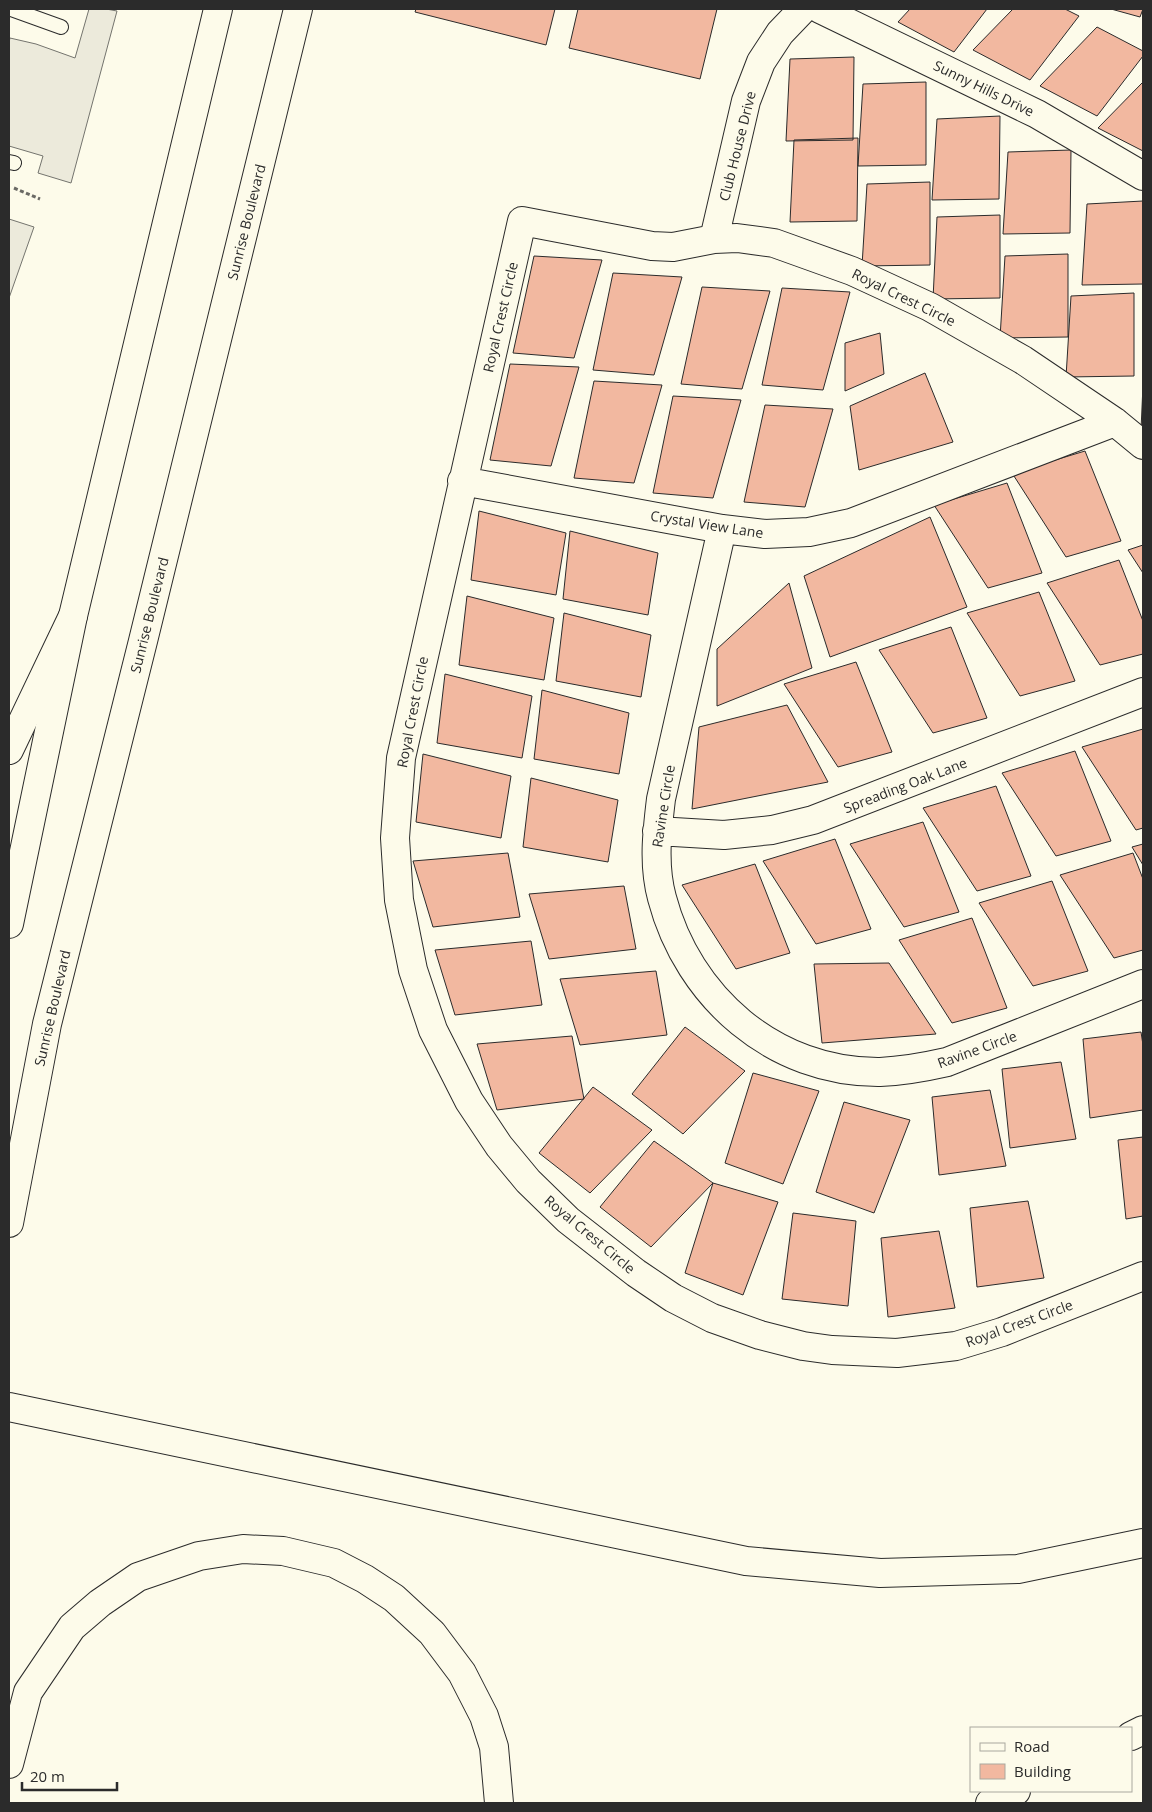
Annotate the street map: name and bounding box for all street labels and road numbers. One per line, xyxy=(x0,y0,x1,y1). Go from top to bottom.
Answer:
street label: Sunny Hills Drive xyxy=(931,55,1038,121)
street label: Club House Drive xyxy=(714,89,760,203)
street label: Sunrise Boulevard xyxy=(222,162,270,282)
street label: Royal Crest Circle xyxy=(478,260,522,374)
street label: Royal Crest Circle xyxy=(849,264,959,330)
street label: Crystal View Lane xyxy=(649,506,765,542)
street label: Sunrise Boulevard xyxy=(125,555,173,675)
street label: Royal Crest Circle xyxy=(392,655,432,769)
street label: Spreading Oak Lane xyxy=(841,753,970,817)
street label: Ravine Circle xyxy=(647,763,679,849)
street label: Sunrise Boulevard xyxy=(29,948,75,1068)
street label: Ravine Circle xyxy=(935,1026,1019,1072)
street label: Royal Crest Circle xyxy=(541,1190,639,1278)
street label: Royal Crest Circle xyxy=(963,1295,1075,1351)

